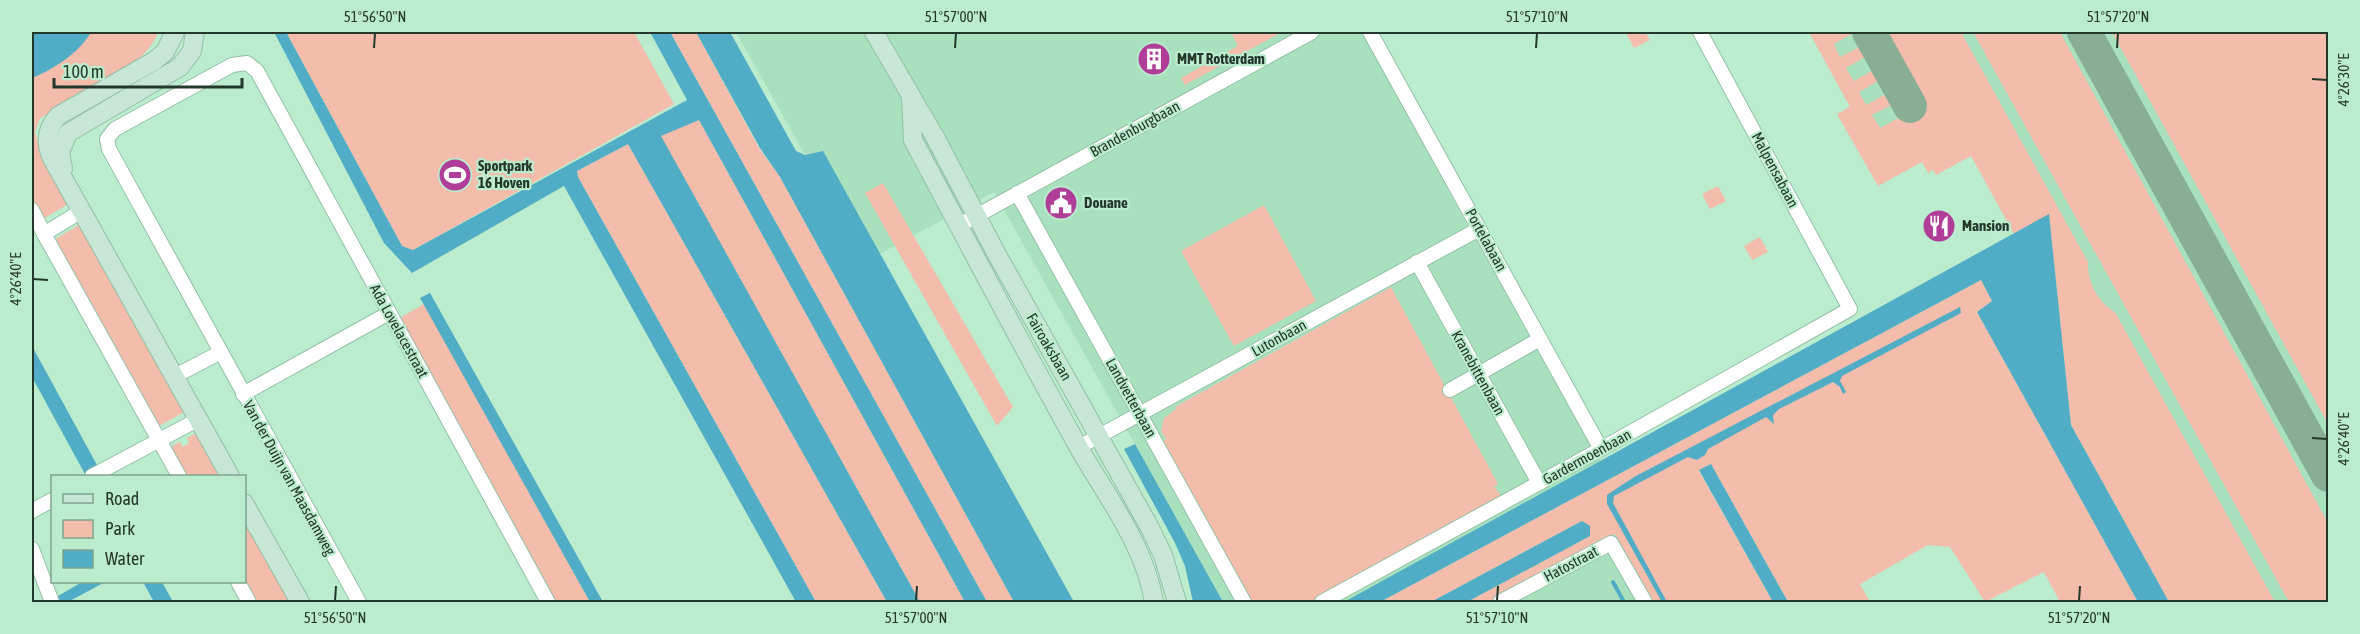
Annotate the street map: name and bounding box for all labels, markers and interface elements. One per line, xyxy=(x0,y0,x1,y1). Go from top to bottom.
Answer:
text: 51°56'50"N xyxy=(344,8,406,25)
text: 51°57'00"N xyxy=(925,8,987,25)
text: 51°57'10"N xyxy=(1506,8,1568,25)
text: 51°57'20"N xyxy=(2087,8,2149,25)
building icon: MMT Rotterdam xyxy=(1136,41,1172,77)
place label: MMT Rotterdam xyxy=(1177,50,1265,67)
scale bar xyxy=(54,51,242,89)
text: 4°26'30"E xyxy=(2335,53,2352,107)
text: 100 m xyxy=(63,61,104,82)
street label: Brandenburgbaan xyxy=(1087,97,1183,160)
street label: Malpensabaan xyxy=(1748,129,1802,210)
sports icon: Sportpark 16 Hoven xyxy=(437,157,473,193)
place label: Sportpark 16 Hoven xyxy=(478,157,533,191)
public building icon: Douane xyxy=(1043,185,1079,221)
place label: Douane xyxy=(1084,194,1128,211)
street label: Portelabaan xyxy=(1462,206,1511,274)
restaurant icon: Mansion xyxy=(1921,208,1957,244)
place label: Mansion xyxy=(1962,217,2009,234)
text: 4°26'40"E xyxy=(7,252,24,306)
street label: Ada Lovelacestraat xyxy=(367,281,432,381)
street label: Fairoaksbaan xyxy=(1023,310,1076,383)
street label: Lutonbaan xyxy=(1248,316,1309,360)
street label: Kranebittenbaan xyxy=(1448,328,1509,418)
street label: Landvetterbaan xyxy=(1103,355,1160,440)
street label: Van der Duijn van Maasdamweg xyxy=(240,398,339,558)
text: 4°26'40"E xyxy=(2335,412,2352,466)
street label: Gardermoenbaan xyxy=(1540,425,1634,488)
legend xyxy=(51,475,246,583)
text: Road xyxy=(105,488,139,509)
text: Park xyxy=(105,518,135,539)
street label: Hatostraat xyxy=(1541,542,1601,585)
text: Water xyxy=(105,548,145,569)
text: 51°56'50"N xyxy=(304,609,366,626)
text: 51°57'00"N xyxy=(885,609,947,626)
text: 51°57'10"N xyxy=(1466,609,1528,626)
text: 51°57'20"N xyxy=(2048,609,2110,626)

